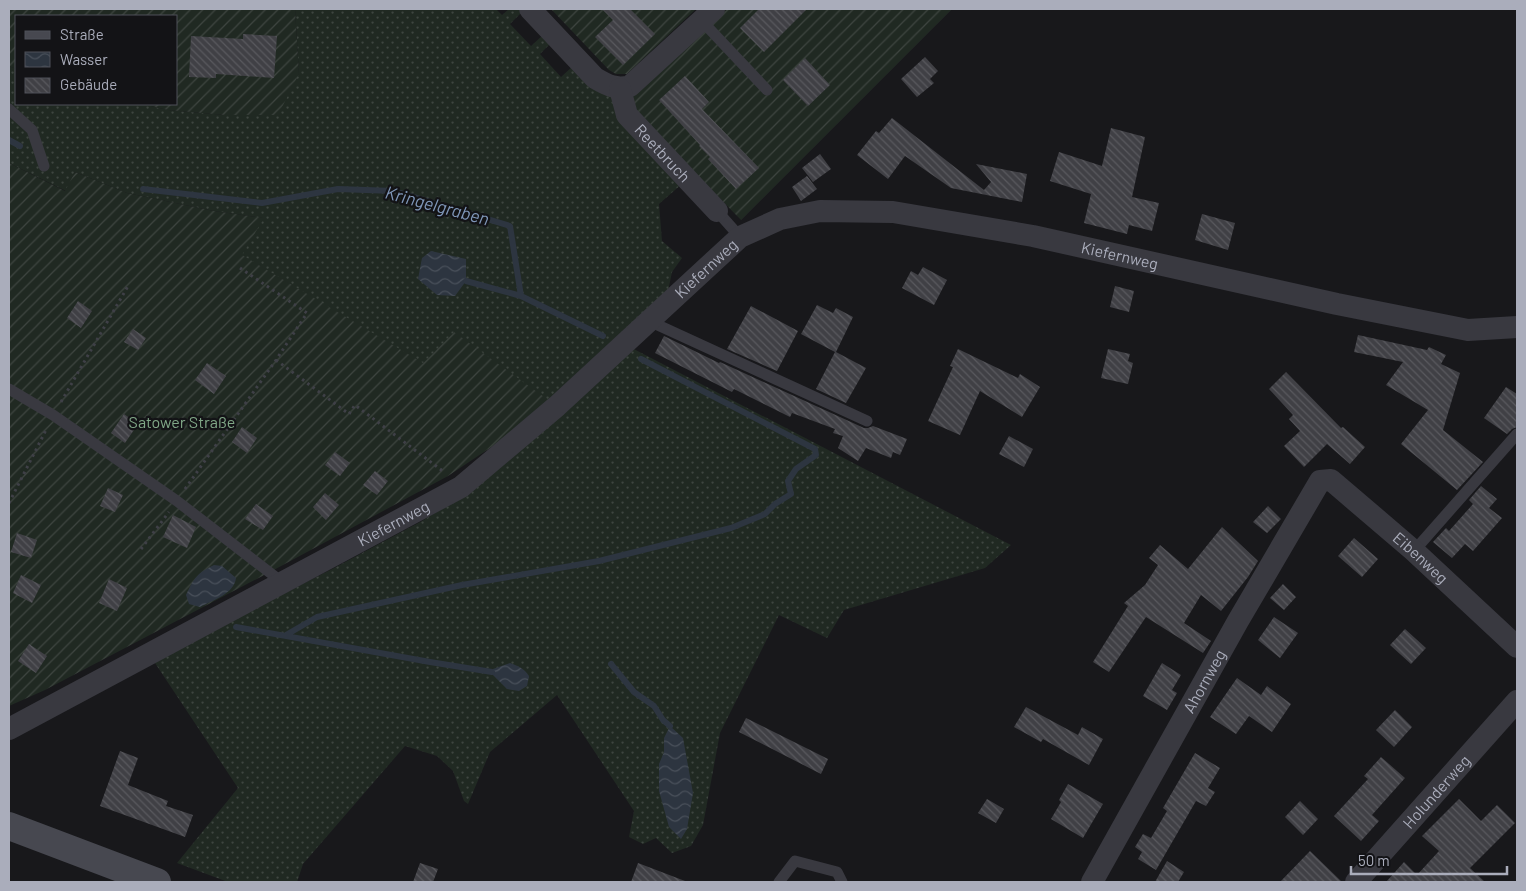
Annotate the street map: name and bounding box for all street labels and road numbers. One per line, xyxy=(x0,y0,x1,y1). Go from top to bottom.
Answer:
street label: Reetbruch xyxy=(631,120,695,186)
street label: Kiefernweg xyxy=(670,235,741,302)
street label: Kiefernweg xyxy=(1079,237,1160,273)
street label: Kiefernweg xyxy=(354,496,432,550)
street label: Eibenweg xyxy=(1390,527,1453,587)
street label: Ahornweg xyxy=(1179,646,1229,716)
street label: Holunderweg xyxy=(1398,751,1474,832)

